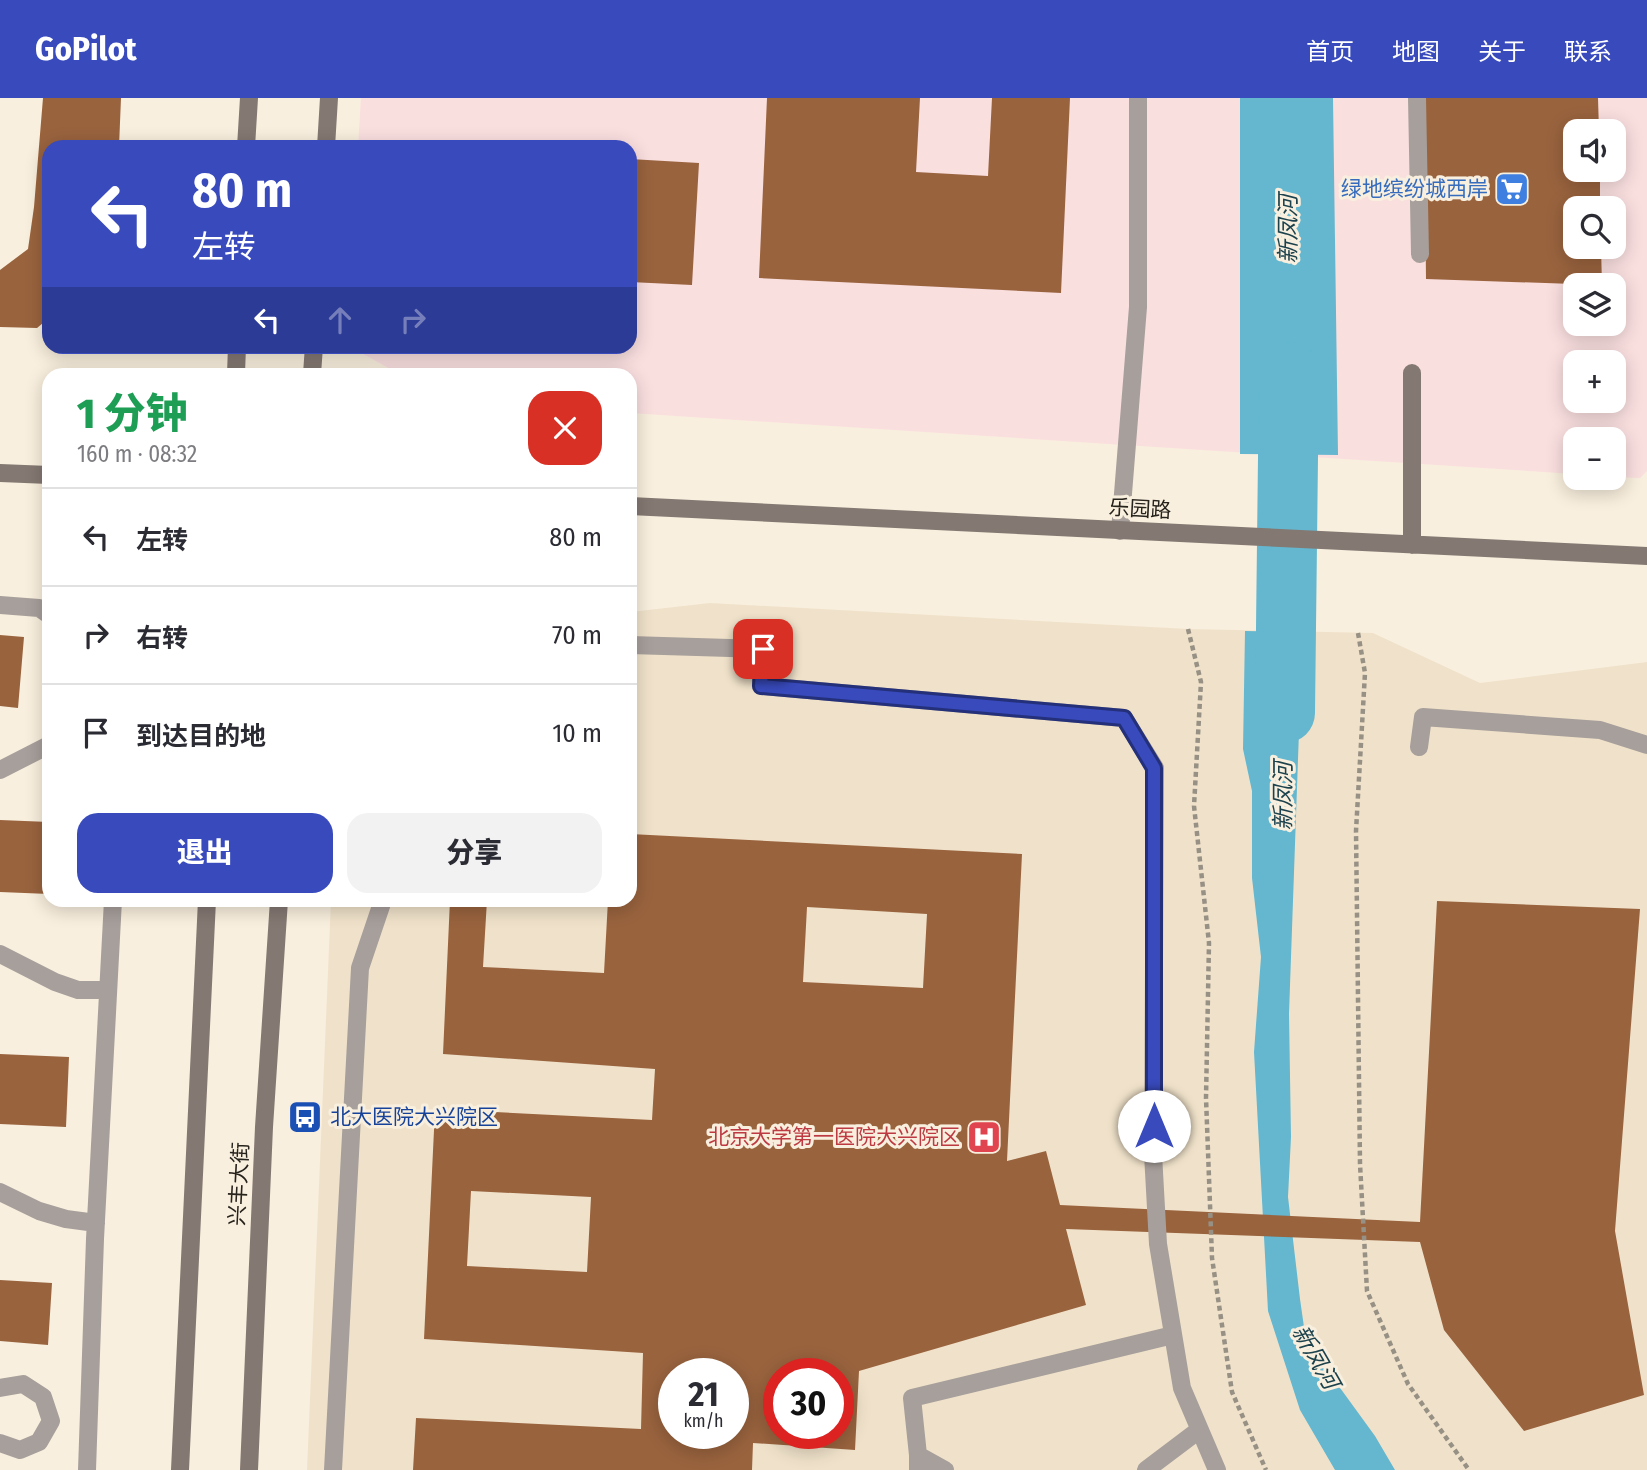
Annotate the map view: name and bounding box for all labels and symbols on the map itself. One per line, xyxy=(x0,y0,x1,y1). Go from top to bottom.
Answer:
supermarket icon: 绿地缤纷城西岸 xyxy=(1493,170,1531,208)
place label: 绿地缤纷城西岸 xyxy=(1341,176,1488,202)
water label: 新凤河 xyxy=(1274,191,1302,264)
street label: 乐园路 xyxy=(1108,494,1172,524)
pin xyxy=(733,619,793,679)
water label: 新凤河 xyxy=(1269,758,1297,831)
position arrow xyxy=(1117,1089,1191,1163)
bus stop icon: 北大医院大兴院区 xyxy=(286,1098,324,1136)
place label: 北大医院大兴院区 xyxy=(330,1104,498,1130)
hospital icon: 北京大学第一医院大兴院区 xyxy=(965,1118,1003,1156)
place label: 北京大学第一医院大兴院区 xyxy=(708,1124,960,1150)
street label: 兴丰大街 xyxy=(224,1141,254,1227)
water label: 新凤河 xyxy=(1287,1320,1347,1397)
speed limit sign: 30 xyxy=(763,1358,854,1449)

